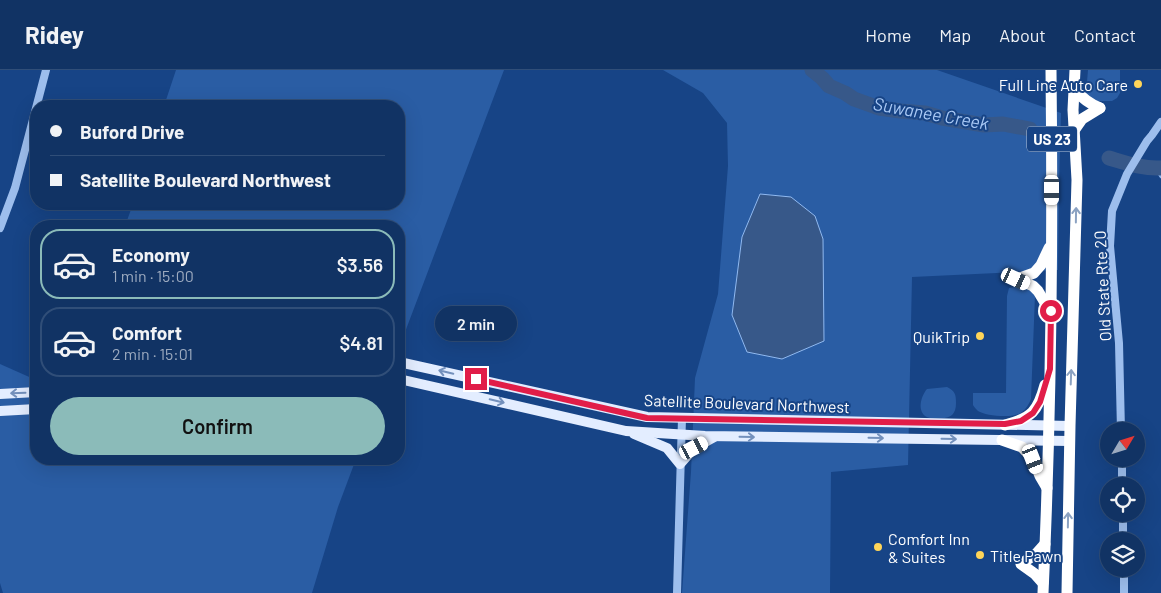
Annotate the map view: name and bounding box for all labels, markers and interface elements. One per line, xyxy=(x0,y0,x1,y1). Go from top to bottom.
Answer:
text: Ridey xyxy=(25,20,84,49)
text: Home xyxy=(865,24,911,46)
text: Map xyxy=(939,24,971,46)
text: About xyxy=(999,24,1046,46)
text: Contact xyxy=(1074,24,1136,46)
place label: Full Line Auto Care xyxy=(999,75,1128,94)
marker: Full Line Auto Care xyxy=(1132,78,1144,90)
water label: Suwanee Creek xyxy=(872,92,991,134)
text: Buford Drive xyxy=(80,120,184,143)
road number: US 23 xyxy=(1027,126,1077,152)
text: Satellite Boulevard Northwest xyxy=(80,168,331,191)
car xyxy=(1044,175,1059,205)
one-way arrow xyxy=(1072,207,1081,223)
street label: Old State Rte 20 xyxy=(1090,230,1114,342)
icon: car xyxy=(52,242,97,287)
text: Economy xyxy=(112,243,190,266)
text: $3.56 xyxy=(337,253,383,276)
text: 1 min · 15:00 xyxy=(112,266,194,285)
car xyxy=(999,266,1032,292)
route start xyxy=(1040,300,1062,322)
callout: 2 min xyxy=(435,306,517,342)
text: 2 min xyxy=(457,314,495,333)
icon: car xyxy=(52,320,97,365)
text: Comfort xyxy=(112,321,182,344)
place label: QuikTrip xyxy=(913,327,970,346)
marker: QuikTrip xyxy=(974,330,986,342)
text: $4.81 xyxy=(339,331,383,354)
text: 2 min · 15:01 xyxy=(112,344,193,363)
one-way arrow xyxy=(438,367,454,376)
route end xyxy=(465,368,487,390)
one-way arrow xyxy=(1067,370,1076,386)
one-way arrow xyxy=(10,389,26,398)
street label: Satellite Boulevard Northwest xyxy=(644,390,850,416)
button: Confirm xyxy=(50,397,385,455)
one-way arrow xyxy=(489,397,505,407)
north arrow xyxy=(1100,422,1145,468)
map controls xyxy=(1100,422,1145,577)
one-way arrow xyxy=(738,432,755,442)
one-way arrow xyxy=(868,433,884,443)
one-way arrow xyxy=(940,434,957,444)
car xyxy=(677,435,710,461)
car xyxy=(1020,442,1045,476)
button: locate xyxy=(1100,477,1145,522)
one-way arrow xyxy=(1063,512,1073,528)
place label: Comfort Inn & Suites xyxy=(888,529,970,566)
button: layers xyxy=(1100,532,1145,577)
marker: Comfort Inn & Suites xyxy=(872,541,884,553)
place label: Title Pawn xyxy=(990,546,1062,565)
marker: Title Pawn xyxy=(974,549,986,561)

